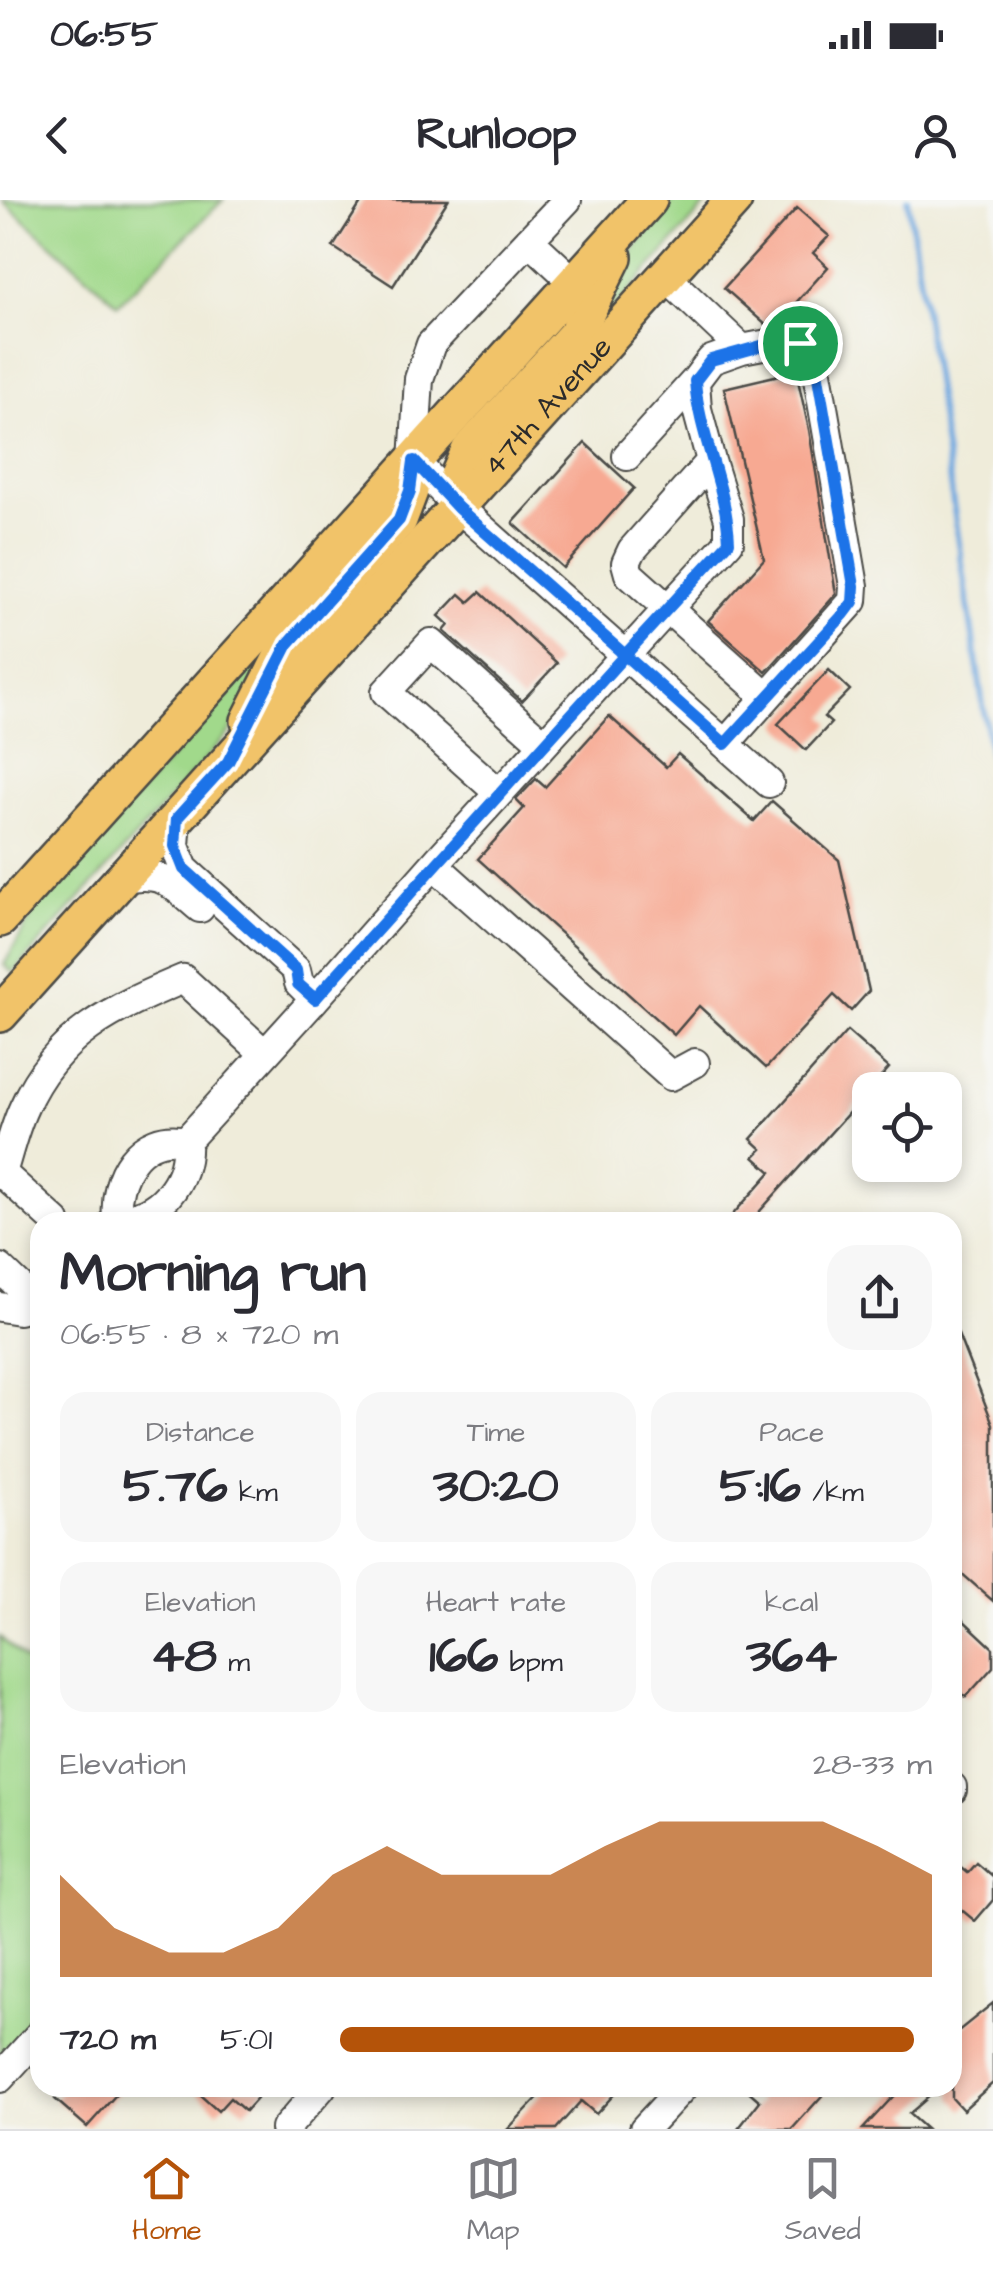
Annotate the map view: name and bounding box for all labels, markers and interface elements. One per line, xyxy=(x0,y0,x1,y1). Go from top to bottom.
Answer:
text: 06:55 xyxy=(50,9,158,61)
text: Runloop xyxy=(416,104,577,166)
icon: back xyxy=(30,108,85,163)
icon: person xyxy=(908,108,963,163)
pin xyxy=(758,301,843,386)
icon: arrive xyxy=(773,316,828,371)
street label: 47th Avenue xyxy=(473,327,622,486)
map controls xyxy=(852,1072,962,1182)
button: locate xyxy=(852,1072,962,1182)
text: Morning run xyxy=(60,1236,366,1312)
button: share xyxy=(827,1245,932,1350)
text: 06:55 · 8 × 720 m xyxy=(60,1312,338,1357)
text: Distance xyxy=(146,1413,255,1452)
text: Time xyxy=(467,1413,525,1452)
text: Pace xyxy=(759,1413,824,1452)
text: 5.76 xyxy=(123,1452,228,1521)
text: 30:20 xyxy=(433,1452,559,1521)
text: 5:16 xyxy=(719,1452,801,1521)
text: km xyxy=(228,1473,278,1512)
text: /km xyxy=(801,1473,864,1512)
text: Elevation xyxy=(145,1583,255,1622)
text: Heart rate xyxy=(426,1583,566,1622)
text: kcal xyxy=(765,1583,818,1622)
text: 48 xyxy=(151,1622,217,1691)
text: 166 xyxy=(429,1622,498,1691)
text: 364 xyxy=(746,1622,837,1691)
text: m xyxy=(217,1643,250,1682)
text: bpm xyxy=(498,1643,563,1682)
text: Elevation xyxy=(60,1742,186,1787)
text: 28–33 m xyxy=(813,1742,932,1787)
text: 720 m xyxy=(60,2017,156,2062)
text: 5:01 xyxy=(220,2017,272,2062)
tab: Home xyxy=(132,2151,202,2250)
tab: Map xyxy=(466,2151,521,2250)
tab: Saved xyxy=(785,2151,861,2250)

